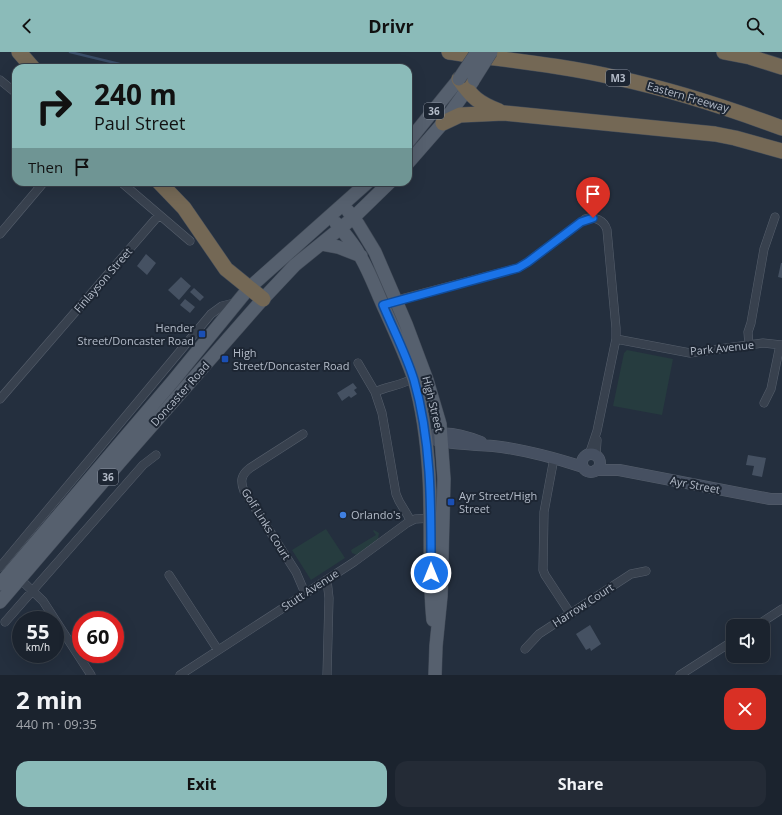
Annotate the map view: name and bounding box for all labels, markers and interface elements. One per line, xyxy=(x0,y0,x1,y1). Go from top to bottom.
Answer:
text: Drivr xyxy=(368,14,414,38)
icon: back xyxy=(16,15,38,37)
icon: search xyxy=(744,15,766,37)
road number: M3 xyxy=(606,70,630,86)
text: 240 m xyxy=(94,75,177,113)
street label: Eastern Freeway xyxy=(646,78,731,115)
icon: right xyxy=(28,80,80,132)
road number: 36 xyxy=(424,103,444,119)
text: Paul Street xyxy=(94,111,185,135)
icon: arrive xyxy=(71,156,93,178)
text: Then xyxy=(28,157,63,177)
pin xyxy=(576,177,610,218)
icon: arrive xyxy=(582,183,604,205)
street label: Finlayson Street xyxy=(70,244,135,315)
place label: Hender Street/Doncaster Road xyxy=(78,320,195,348)
marker: Hender Street/Doncaster Road xyxy=(197,329,207,339)
street label: Park Avenue xyxy=(689,337,755,358)
place label: High Street/Doncaster Road xyxy=(233,345,349,373)
marker: High Street/Doncaster Road xyxy=(220,354,230,364)
street label: Doncaster Road xyxy=(147,358,213,429)
street label: High Street xyxy=(419,374,448,434)
road number: 36 xyxy=(98,469,118,485)
street label: Ayr Street xyxy=(669,472,721,497)
street label: Golf Links Court xyxy=(238,485,294,562)
place label: Ayr Street/High Street xyxy=(459,488,537,516)
marker: Ayr Street/High Street xyxy=(446,497,456,507)
place label: Orlando's xyxy=(351,507,401,522)
marker: Orlando's xyxy=(338,510,348,520)
position arrow xyxy=(410,552,452,594)
street label: Stutt Avenue xyxy=(278,565,341,614)
street label: Harrow Court xyxy=(549,579,616,630)
speed limit sign: 60 xyxy=(72,611,124,663)
text: 55 xyxy=(27,618,49,645)
map controls xyxy=(726,619,770,663)
button: sound xyxy=(726,619,770,663)
text: km/h xyxy=(26,640,50,654)
text: 2 min xyxy=(16,683,83,716)
button: close xyxy=(724,688,766,730)
text: 440 m · 09:35 xyxy=(16,715,97,733)
button: Exit xyxy=(16,761,387,807)
button: Share xyxy=(395,761,766,807)

